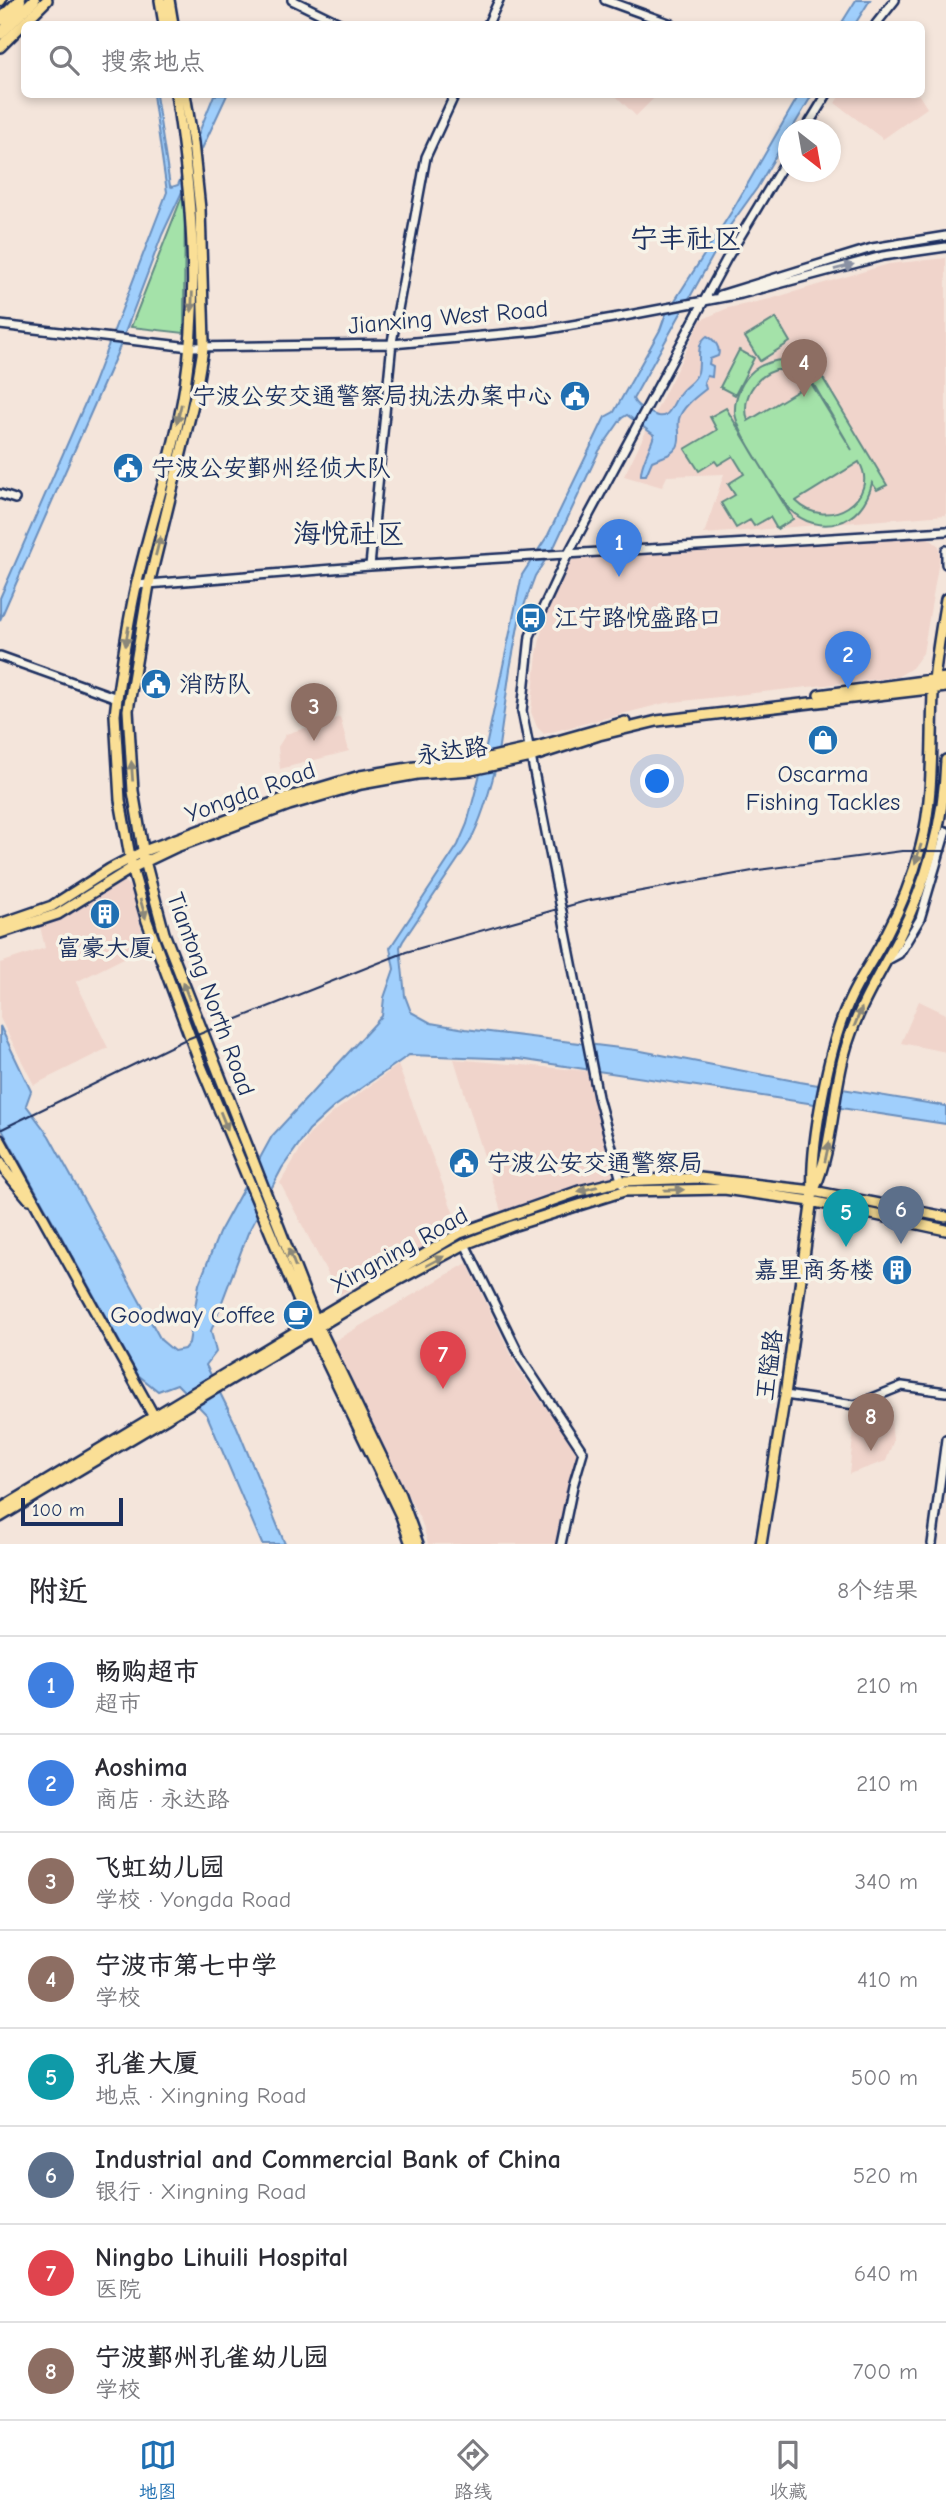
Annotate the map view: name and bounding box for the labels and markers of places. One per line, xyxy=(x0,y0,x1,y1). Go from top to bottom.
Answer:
pin: 4 xyxy=(781,339,827,397)
public building icon: 宁波公安交通警察局执法办案中心 xyxy=(558,379,592,413)
place label: 宁波公安交通警察局执法办案中心 xyxy=(192,382,552,410)
public building icon: 宁波公安鄞州经侦大队 xyxy=(111,451,145,485)
place label: 宁波公安鄞州经侦大队 xyxy=(151,454,391,482)
pin: 1 xyxy=(596,519,642,577)
bus stop icon: 江宁路悦盛路口 xyxy=(514,601,548,635)
place label: 江宁路悦盛路口 xyxy=(554,604,722,632)
pin: 2 xyxy=(825,631,871,689)
public building icon: 消防队 xyxy=(139,667,173,701)
place label: 消防队 xyxy=(179,670,251,698)
pin: 3 xyxy=(291,683,337,741)
shop icon: Oscarma Fishing Tackles xyxy=(806,723,840,757)
place label: Oscarma Fishing Tackles xyxy=(746,760,900,816)
building icon: 富豪大厦 xyxy=(88,897,122,931)
place label: 富豪大厦 xyxy=(57,934,153,962)
public building icon: 宁波公安交通警察局 xyxy=(447,1146,481,1180)
place label: 宁波公安交通警察局 xyxy=(487,1149,703,1177)
pin: 6 xyxy=(878,1186,924,1244)
pin: 5 xyxy=(823,1189,869,1247)
building icon: 嘉里商务楼 xyxy=(880,1253,914,1287)
place label: 嘉里商务楼 xyxy=(754,1256,874,1284)
cafe icon: Goodway Coffee xyxy=(281,1298,315,1332)
place label: Goodway Coffee xyxy=(110,1301,275,1329)
pin: 7 xyxy=(420,1331,466,1389)
pin: 8 xyxy=(848,1393,894,1451)

